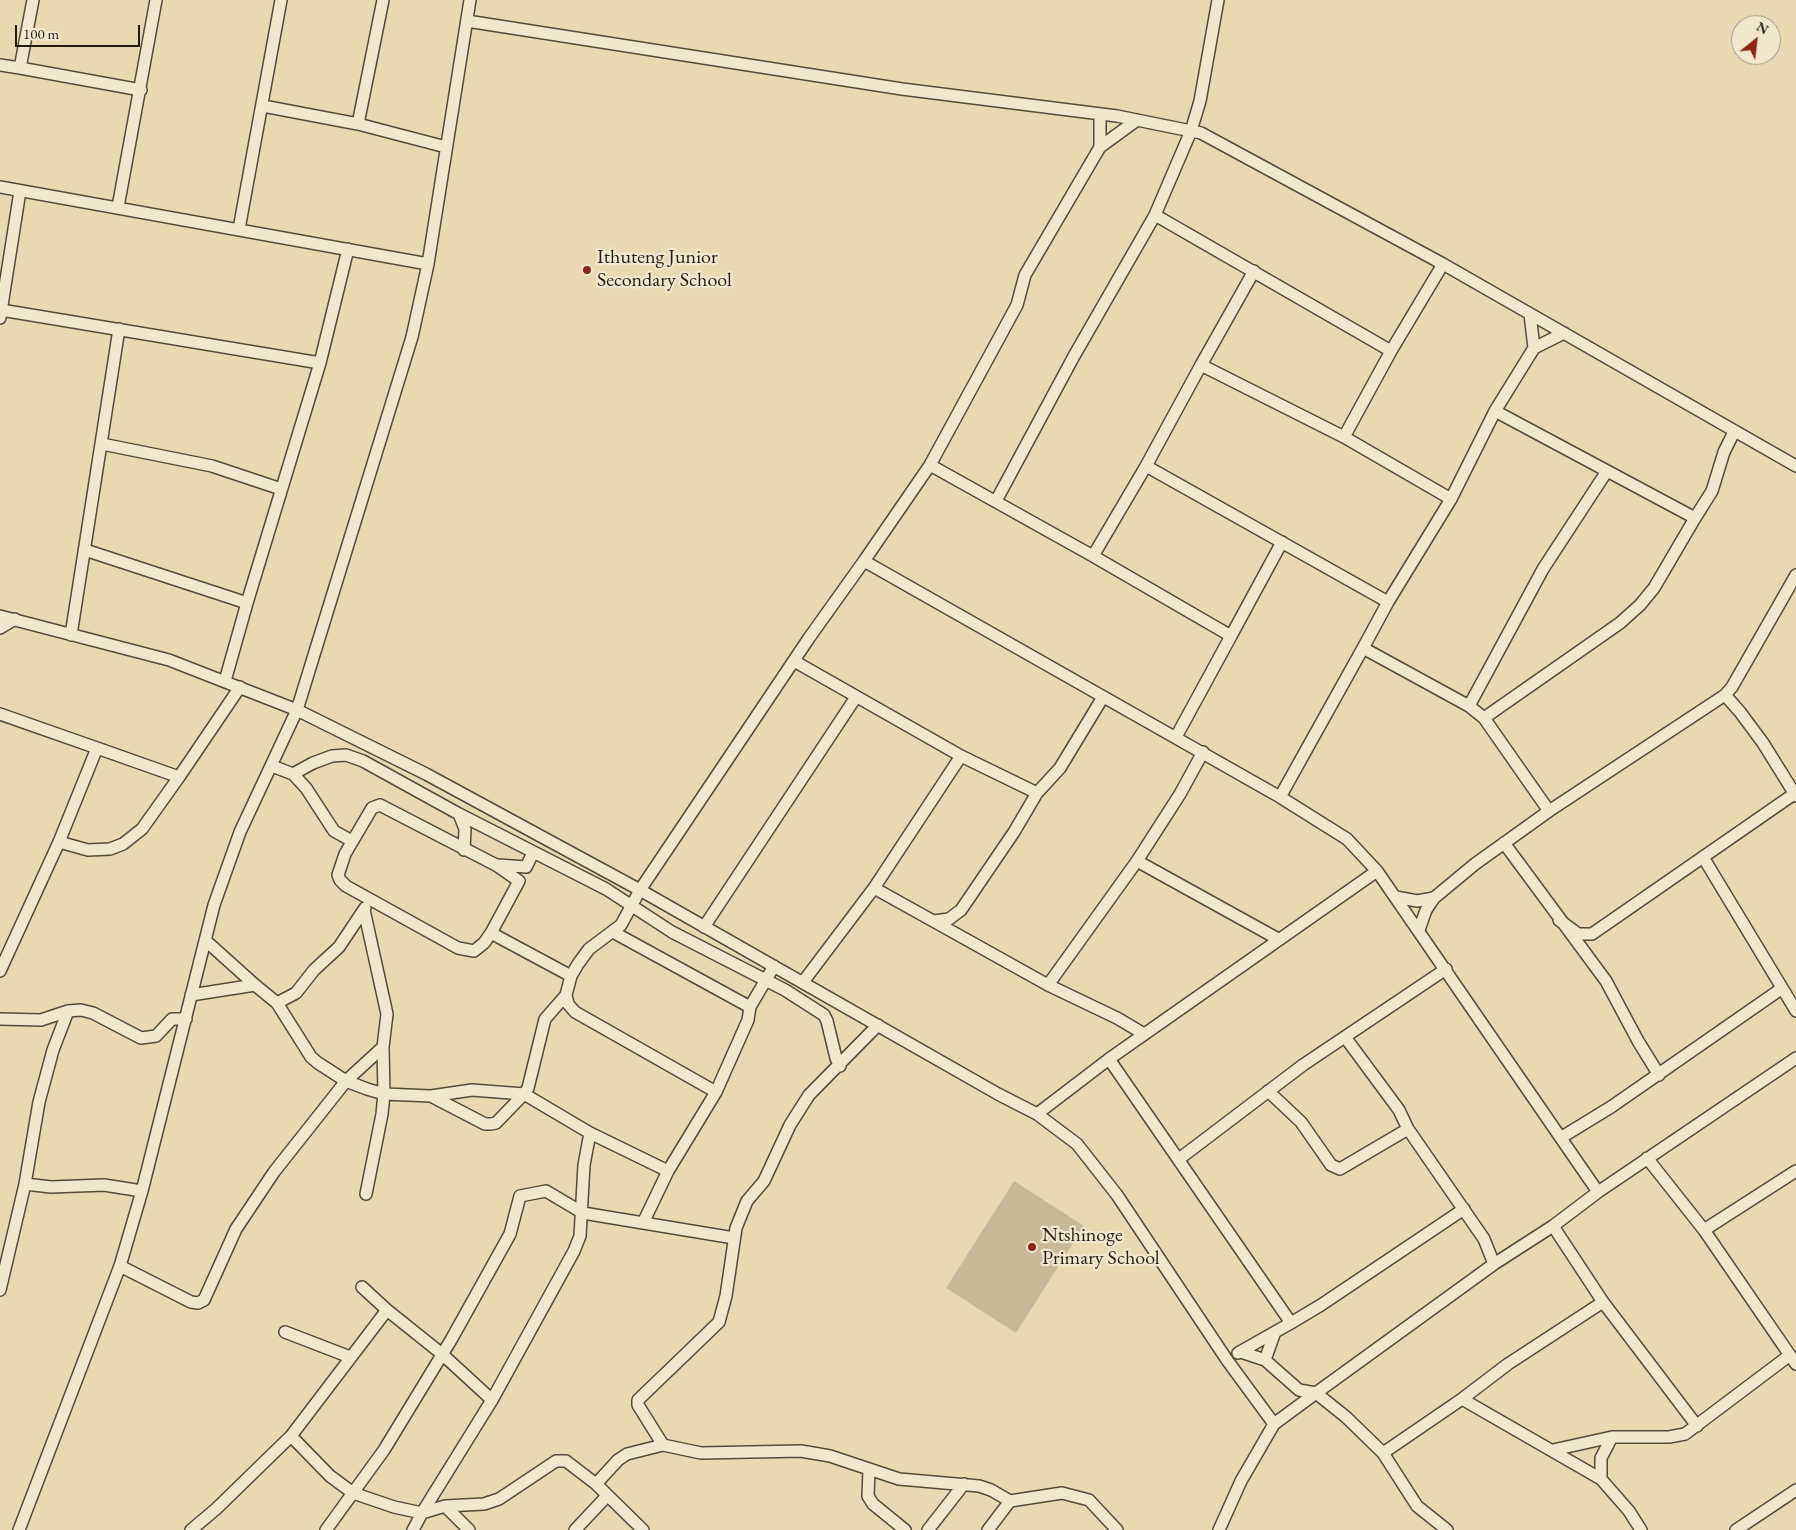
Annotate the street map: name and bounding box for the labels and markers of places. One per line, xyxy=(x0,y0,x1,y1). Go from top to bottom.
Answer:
place label: Ithuteng Junior Secondary School xyxy=(597,246,732,293)
marker: Ithuteng Junior Secondary School xyxy=(581,264,593,276)
place label: Ntshinoge Primary School xyxy=(1042,1224,1160,1271)
marker: Ntshinoge Primary School xyxy=(1026,1241,1038,1253)

